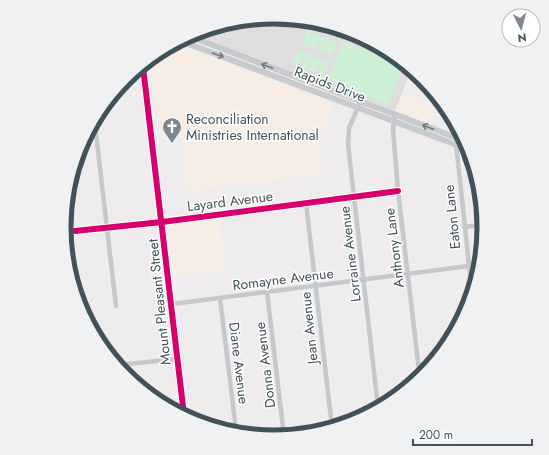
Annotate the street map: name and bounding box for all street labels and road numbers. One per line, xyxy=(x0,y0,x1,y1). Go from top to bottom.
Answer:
street label: Rapids Drive xyxy=(291,61,369,107)
street label: Eaton Lane xyxy=(439,184,465,250)
street label: Layard Avenue xyxy=(186,186,274,216)
street label: Lorraine Avenue xyxy=(334,205,366,303)
street label: Anthony Lane xyxy=(379,207,409,289)
street label: Mount Pleasant Street xyxy=(142,237,176,366)
street label: Romayne Avenue xyxy=(231,263,335,295)
street label: Jean Avenue xyxy=(295,291,323,367)
street label: Diane Avenue xyxy=(224,321,254,405)
street label: Donna Avenue xyxy=(250,321,280,409)

